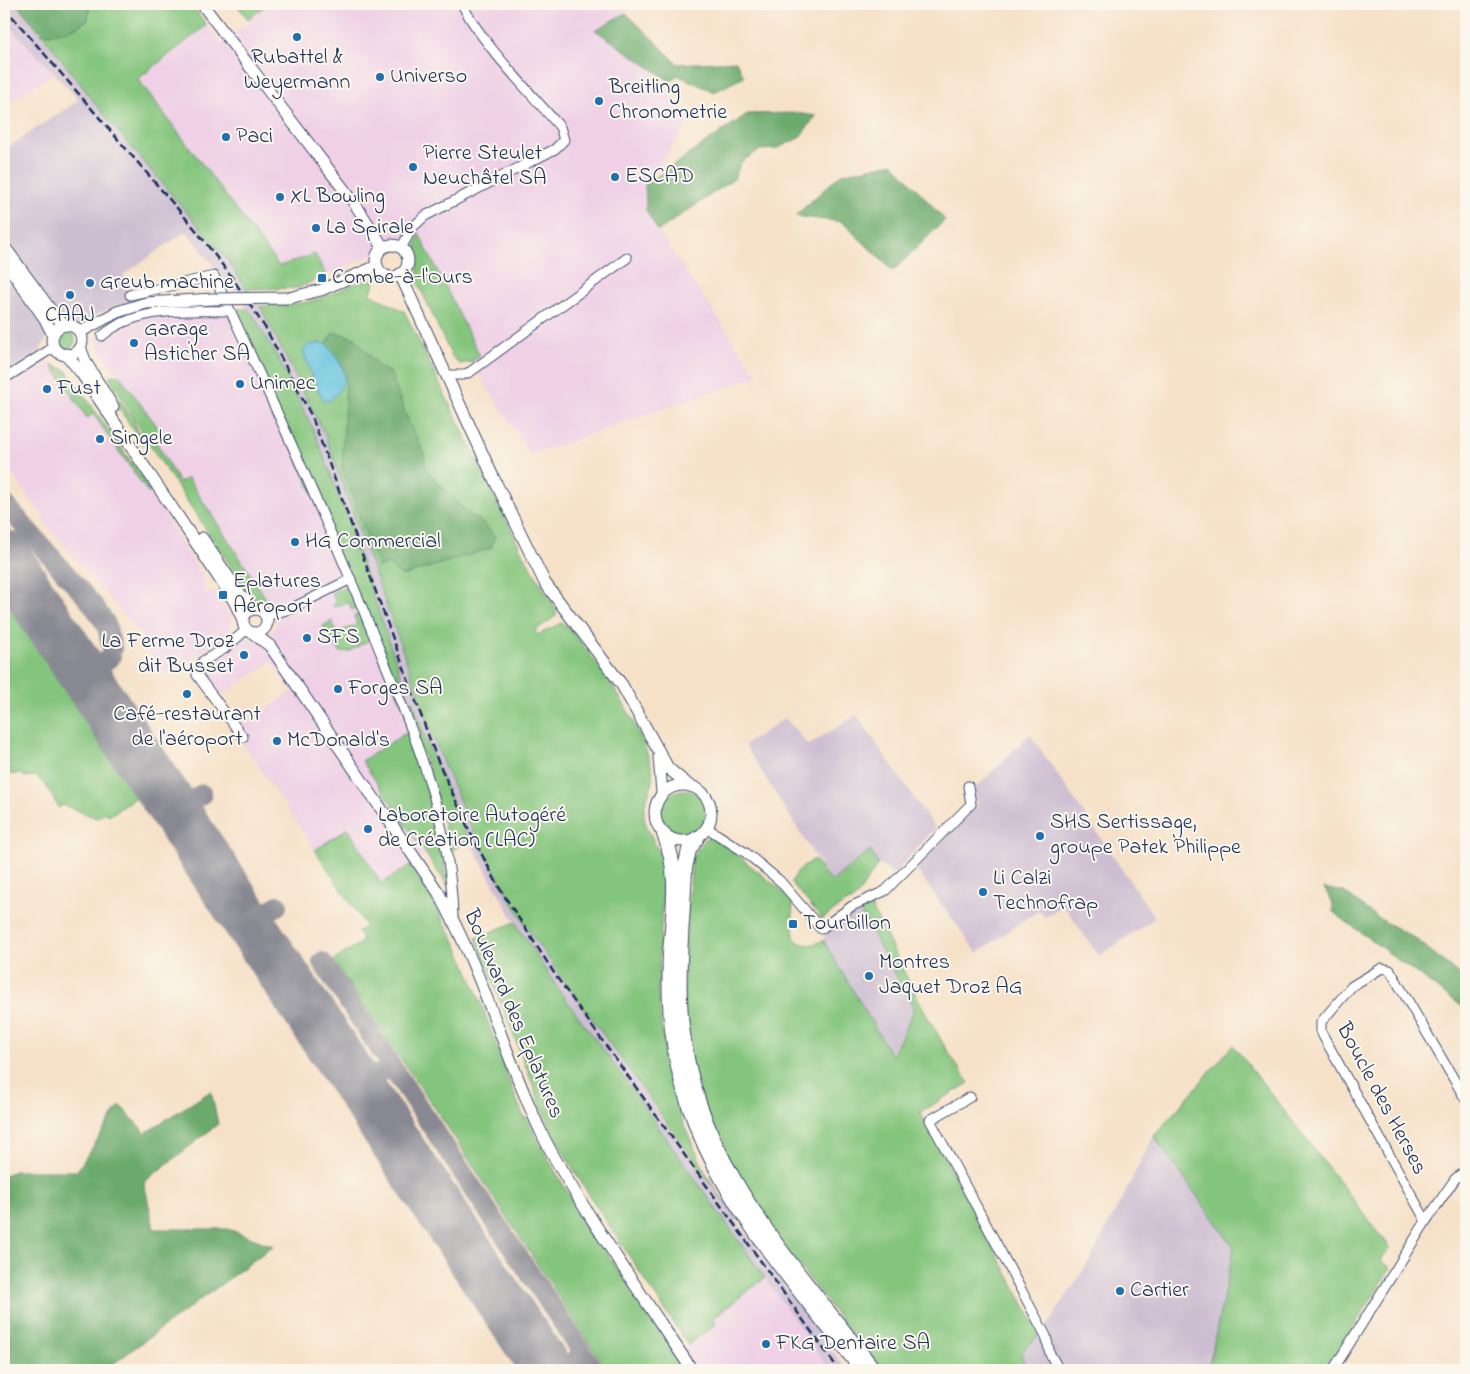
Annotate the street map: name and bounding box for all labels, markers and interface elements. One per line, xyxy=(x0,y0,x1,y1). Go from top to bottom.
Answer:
marker: Rubattel & Weyermann xyxy=(291,31,303,43)
place label: Rubattel & Weyermann xyxy=(244,42,350,100)
place label: Universo xyxy=(390,61,467,93)
marker: Universo xyxy=(374,71,386,83)
place label: Breitling Chronometrie xyxy=(608,72,727,129)
marker: Breitling Chronometrie xyxy=(593,95,605,107)
place label: Paci xyxy=(236,121,273,153)
marker: Paci xyxy=(220,131,232,143)
place label: Pierre Steulet Neuchâtel SA xyxy=(423,138,546,195)
marker: Pierre Steulet Neuchâtel SA xyxy=(407,161,419,173)
place label: ESCAD xyxy=(625,161,694,193)
marker: ESCAD xyxy=(609,171,621,183)
place label: XL Bowling xyxy=(290,181,385,214)
marker: XL Bowling xyxy=(274,191,286,203)
place label: La Spirale xyxy=(326,212,414,244)
marker: La Spirale xyxy=(310,222,322,234)
place label: Combe-à-l'Ours xyxy=(332,262,473,294)
place label: Greub machine xyxy=(100,267,234,299)
marker: Combe-à-l'Ours xyxy=(316,272,328,284)
marker: Greub machine xyxy=(84,277,96,289)
marker: CAAJ xyxy=(64,289,76,301)
place label: CAAJ xyxy=(45,300,95,332)
place label: Garage Asticher SA xyxy=(144,314,250,371)
marker: Garage Asticher SA xyxy=(128,337,140,349)
place label: Unimec xyxy=(250,368,316,400)
place label: Fust xyxy=(56,373,101,405)
marker: Unimec xyxy=(234,378,246,390)
marker: Fust xyxy=(41,383,53,395)
place label: Singele xyxy=(110,423,172,456)
marker: Singele xyxy=(94,433,106,445)
place label: HG Commercial xyxy=(305,526,441,558)
marker: HG Commercial xyxy=(289,536,301,548)
place label: Eplatures Aéroport xyxy=(233,566,321,623)
marker: Eplatures Aéroport xyxy=(217,589,229,601)
place label: SFS xyxy=(317,622,360,654)
place label: La Ferme Droz dit Busset xyxy=(101,626,235,683)
marker: SFS xyxy=(301,632,313,644)
marker: La Ferme Droz dit Busset xyxy=(238,649,250,661)
place label: Forges SA xyxy=(347,673,443,706)
marker: Forges SA xyxy=(332,683,344,695)
marker: Café-restaurant de l'aéroport xyxy=(181,688,193,700)
place label: Café-restaurant de l'aéroport xyxy=(113,699,261,756)
place label: McDonald's xyxy=(287,725,390,757)
marker: McDonald's xyxy=(271,735,283,747)
place label: Laboratoire Autogéré de Création (LAC) xyxy=(378,800,566,857)
place label: SHS Sertissage, groupe Patek Philippe xyxy=(1049,807,1241,865)
marker: Laboratoire Autogéré de Création (LAC) xyxy=(362,823,374,835)
marker: SHS Sertissage, groupe Patek Philippe xyxy=(1034,830,1046,842)
place label: Li Calzi Technofrap xyxy=(993,863,1098,920)
marker: Li Calzi Technofrap xyxy=(977,886,989,898)
street label: Boulevard des Eplatures xyxy=(454,904,572,1123)
place label: Tourbillon xyxy=(803,908,891,940)
marker: Tourbillon xyxy=(787,918,799,930)
place label: Montres Jaquet Droz AG xyxy=(879,947,1023,1004)
marker: Montres Jaquet Droz AG xyxy=(863,970,875,982)
street label: Boucle des Herses xyxy=(1327,1016,1435,1181)
place label: Cartier xyxy=(1130,1275,1189,1307)
marker: Cartier xyxy=(1114,1285,1126,1297)
place label: FKG Dentaire SA xyxy=(775,1328,930,1360)
marker: FKG Dentaire SA xyxy=(760,1338,772,1350)

